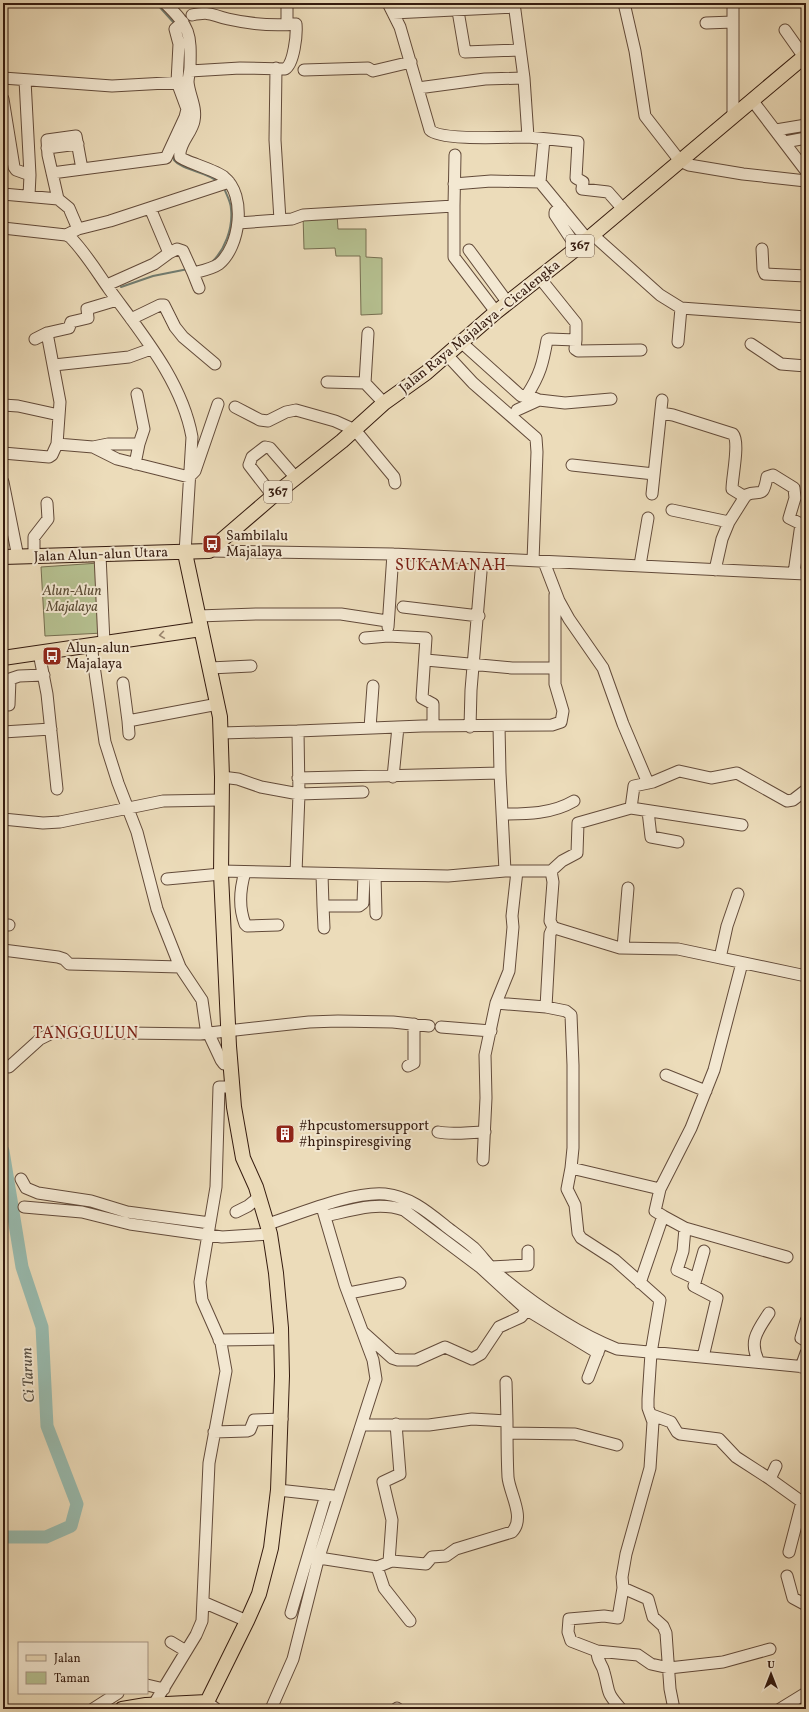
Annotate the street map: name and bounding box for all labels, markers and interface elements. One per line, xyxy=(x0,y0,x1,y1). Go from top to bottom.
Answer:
road number: 367 xyxy=(566,235,594,257)
street label: Jalan Raya Majalaya - Cicalengka xyxy=(396,256,564,398)
road number: 367 xyxy=(264,481,292,503)
place label: Sambilalu Majalaya xyxy=(226,527,288,562)
bus stop icon: Sambilalu Majalaya xyxy=(201,533,223,555)
street label: Jalan Alun-alun Utara xyxy=(33,543,169,567)
district label: SUKAMANAH xyxy=(395,555,507,577)
park label: Alun-Alun Majalaya xyxy=(42,582,101,617)
one-way arrow xyxy=(159,630,165,639)
place label: Alun-alun Majalaya xyxy=(66,639,130,674)
bus stop icon: Alun-alun Majalaya xyxy=(41,645,63,667)
district label: TANGGULUN xyxy=(33,1023,139,1045)
place label: #hpcustomersupport #hpinspiresgiving xyxy=(299,1117,429,1152)
building icon: #hpcustomersupport #hpinspiresgiving xyxy=(274,1123,296,1145)
water label: Ci Tarum xyxy=(17,1346,41,1403)
legend xyxy=(18,1642,148,1694)
text: Jalan xyxy=(54,1651,81,1667)
north arrow xyxy=(751,1654,791,1694)
text: U xyxy=(767,1658,775,1673)
text: Taman xyxy=(54,1671,90,1687)

